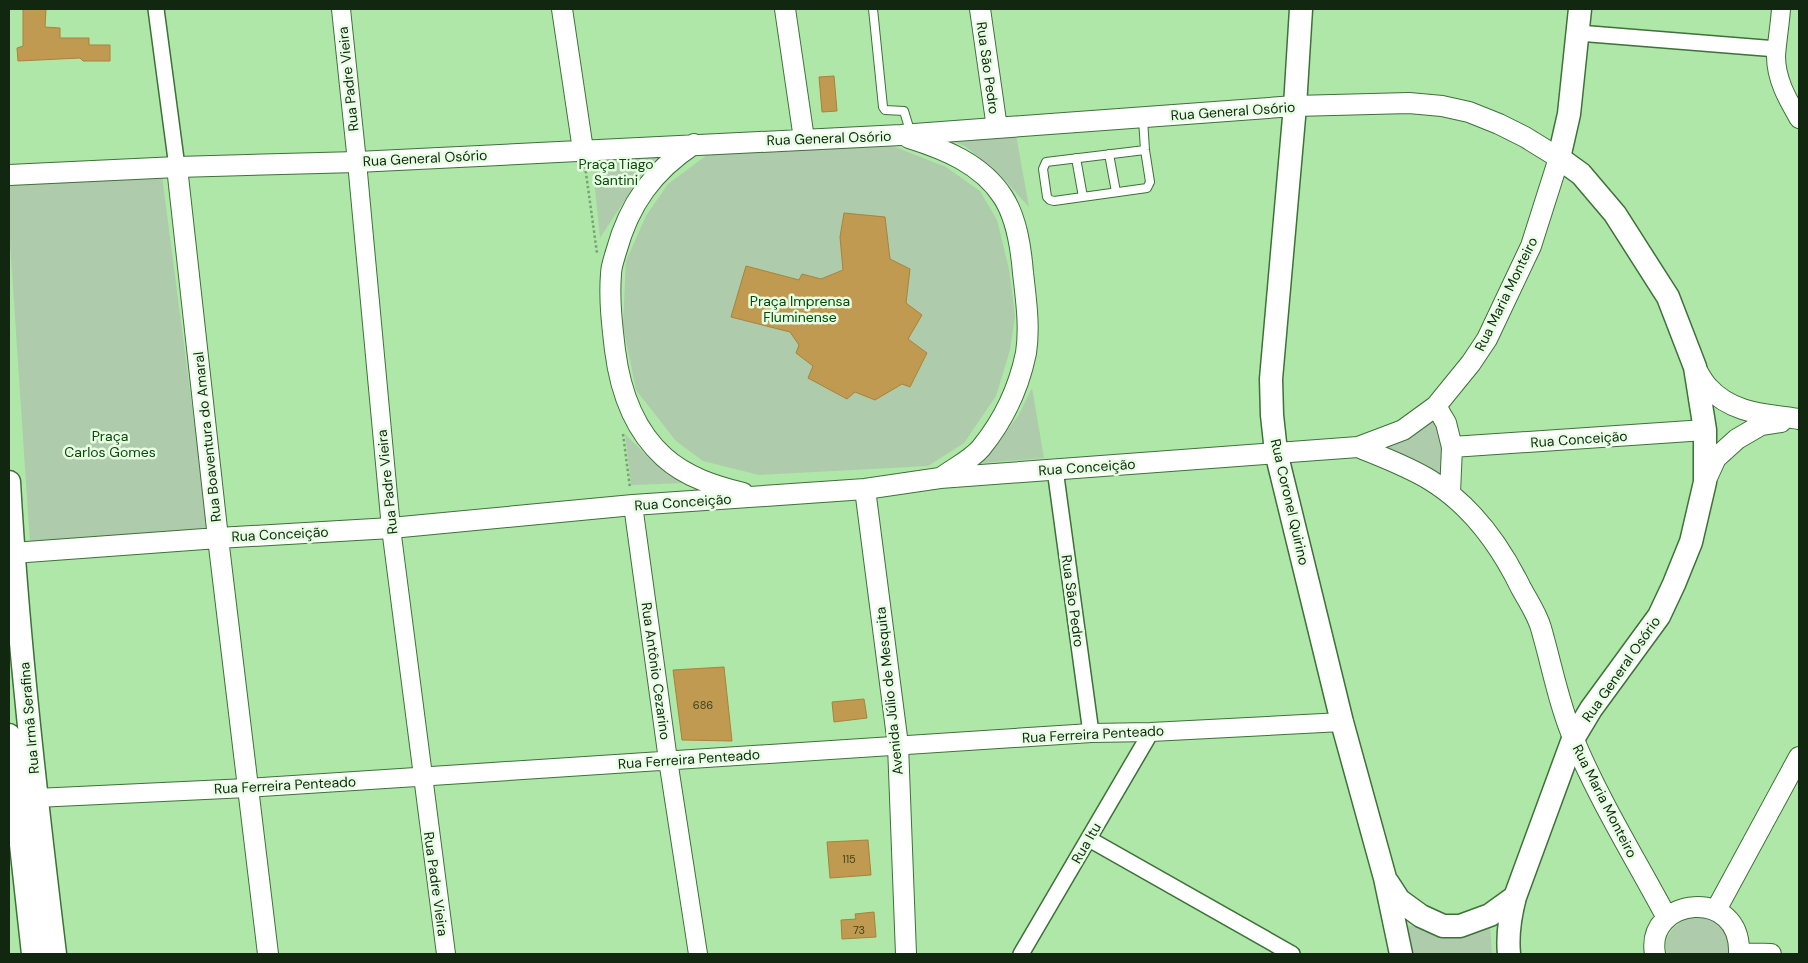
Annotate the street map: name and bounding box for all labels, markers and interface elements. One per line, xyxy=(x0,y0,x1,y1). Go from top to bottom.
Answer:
street label: Rua São Pedro xyxy=(973,21,1003,115)
street label: Rua Padre Vieira xyxy=(334,26,362,132)
street label: Rua General Osório xyxy=(1170,98,1296,124)
street label: Rua General Osório xyxy=(766,127,892,149)
street label: Rua General Osório xyxy=(362,146,488,170)
park label: Praça Tiago Santini xyxy=(579,155,653,189)
street label: Rua Maria Monteiro xyxy=(1471,234,1541,354)
park label: Praça Imprensa Fluminense xyxy=(750,292,850,326)
street label: Rua Boaventura do Amaral xyxy=(189,351,225,523)
park label: Praça Carlos Gomes xyxy=(64,427,156,461)
street label: Rua Conceição xyxy=(1530,427,1628,451)
street label: Rua Padre Vieira xyxy=(373,429,401,535)
street label: Rua Coronel Quirino xyxy=(1267,437,1313,567)
street label: Rua Conceição xyxy=(1038,455,1136,479)
street label: Rua Conceição xyxy=(634,490,732,514)
street label: Rua Conceição xyxy=(231,522,329,546)
street label: Rua São Pedro xyxy=(1058,554,1088,648)
street label: Rua Antônio Cezarino xyxy=(637,601,675,741)
street label: Avenida Júlio de Mesquita xyxy=(871,606,907,776)
street label: Rua General Osório xyxy=(1578,613,1664,725)
street label: Rua Irmã Serafina xyxy=(15,661,43,775)
house number: 686 xyxy=(693,698,713,712)
street label: Rua Ferreira Penteado xyxy=(1021,721,1165,747)
street label: Rua Maria Monteiro xyxy=(1569,741,1641,861)
street label: Rua Ferreira Penteado xyxy=(617,745,761,773)
street label: Rua Ferreira Penteado xyxy=(213,772,357,798)
street label: Rua Itu xyxy=(1067,819,1105,867)
street label: Rua Padre Vieira xyxy=(420,831,452,937)
house number: 115 xyxy=(842,852,856,866)
house number: 73 xyxy=(853,923,865,937)

